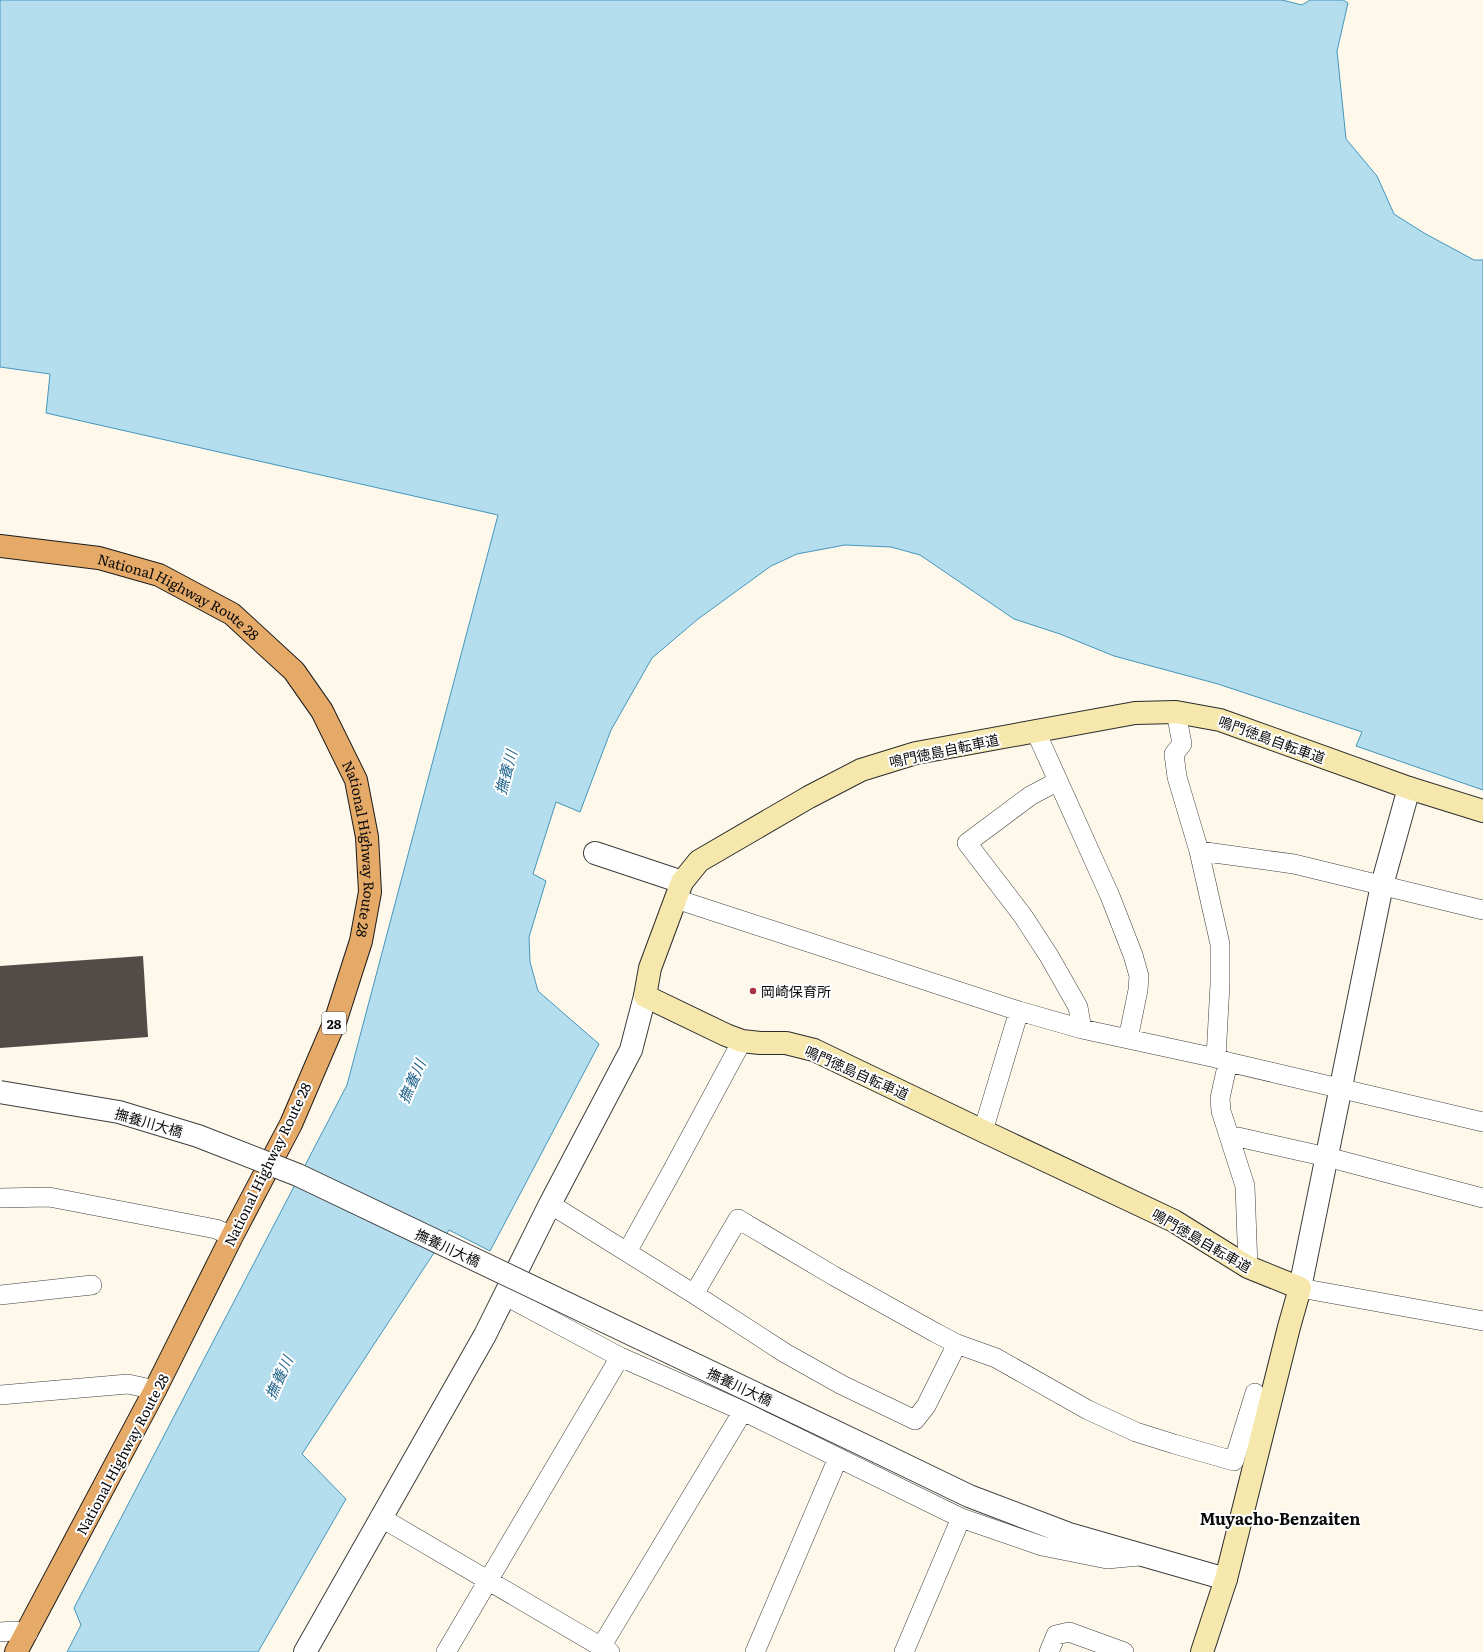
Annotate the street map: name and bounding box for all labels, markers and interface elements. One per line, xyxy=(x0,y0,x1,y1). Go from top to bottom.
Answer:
street label: National Highway Route 28 xyxy=(95,548,264,645)
street label: 鳴門徳島自転車道 xyxy=(1216,710,1328,768)
street label: 鳴門徳島自転車道 xyxy=(887,729,1001,771)
water label: 撫養川 xyxy=(488,745,522,797)
street label: National Highway Route 28 xyxy=(338,757,380,939)
place label: 岡崎保育所 xyxy=(761,981,831,1001)
marker: 岡崎保育所 xyxy=(748,986,758,996)
road number: 28 xyxy=(322,1012,346,1034)
street label: 鳴門徳島自転車道 xyxy=(802,1040,912,1104)
water label: 撫養川 xyxy=(391,1054,431,1106)
street label: National Highway Route 28 xyxy=(219,1078,316,1249)
street label: 撫養川大橋 xyxy=(113,1103,185,1141)
street label: 鳴門徳島自転車道 xyxy=(1149,1203,1255,1277)
street label: 撫養川大橋 xyxy=(412,1223,484,1271)
water label: 撫養川 xyxy=(258,1350,299,1402)
street label: 撫養川大橋 xyxy=(704,1362,776,1410)
street label: National Highway Route 28 xyxy=(71,1370,173,1538)
district label: Muyacho-Benzaiten xyxy=(1200,1506,1360,1530)

